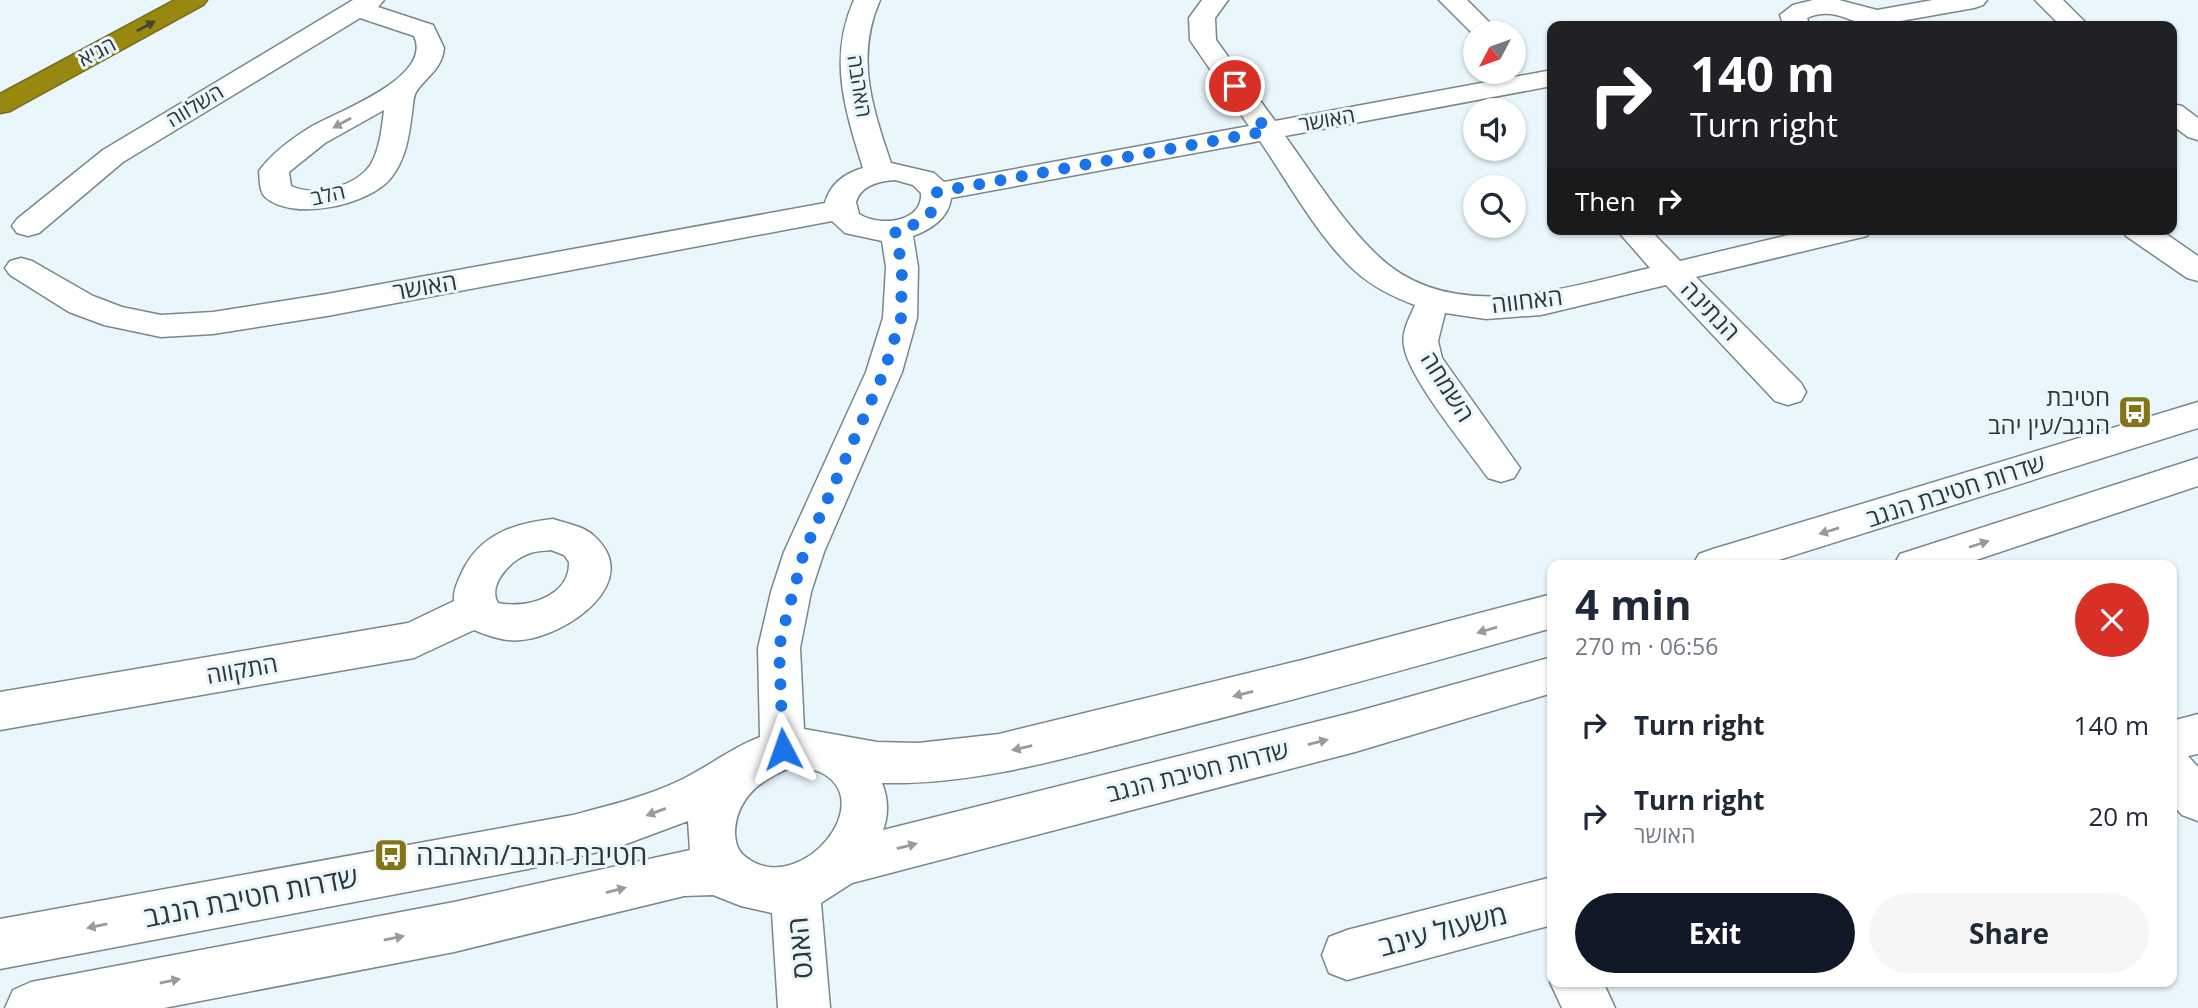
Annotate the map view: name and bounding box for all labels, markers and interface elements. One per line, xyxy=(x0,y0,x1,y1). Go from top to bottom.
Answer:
one-way arrow xyxy=(136,20,156,32)
north arrow xyxy=(1463,21,1526,84)
map controls xyxy=(1463,21,1526,238)
street label: הגיא xyxy=(73,30,120,73)
text: 140 m xyxy=(1690,40,1835,106)
icon: right xyxy=(1575,49,1666,140)
street label: האהבה xyxy=(841,53,879,119)
pin xyxy=(1205,56,1265,116)
icon: arrive xyxy=(1216,67,1254,105)
street label: השלווה xyxy=(161,77,228,133)
button: sound xyxy=(1463,98,1526,161)
street label: האושר xyxy=(1297,100,1357,138)
text: Turn right xyxy=(1690,103,1838,146)
one-way arrow xyxy=(332,118,352,129)
button: search xyxy=(1463,175,1526,238)
street label: הלב xyxy=(308,177,348,212)
icon: right xyxy=(1650,182,1688,220)
text: Then xyxy=(1575,183,1636,219)
street label: האושר xyxy=(390,264,459,307)
street label: הנתינה xyxy=(1674,273,1748,347)
street label: האחווה xyxy=(1489,279,1564,320)
street label: השמחה xyxy=(1414,345,1483,428)
place label: חטיבת הנגב/עין יהב xyxy=(1988,380,2110,441)
bus stop icon: חטיבת הנגב/עין יהב xyxy=(2116,393,2154,431)
street label: שדרות חטיבת הנגב xyxy=(1862,445,2049,534)
one-way arrow xyxy=(1818,526,1839,536)
one-way arrow xyxy=(1968,538,1989,548)
text: 4 min xyxy=(1575,575,1692,632)
button: close xyxy=(2075,583,2149,657)
one-way arrow xyxy=(1476,625,1497,635)
text: 270 m · 06:56 xyxy=(1575,630,1718,662)
street label: התקווה xyxy=(204,646,280,691)
one-way arrow xyxy=(1232,689,1254,700)
icon: right xyxy=(1575,706,1613,744)
text: Turn right xyxy=(1634,707,1765,743)
text: 140 m xyxy=(2074,707,2149,743)
position arrow xyxy=(746,712,820,786)
street label: שדרות חטיבת הנגב xyxy=(1103,732,1292,809)
one-way arrow xyxy=(1307,736,1329,747)
one-way arrow xyxy=(1011,743,1033,754)
text: Turn right xyxy=(1634,782,1765,818)
icon: right xyxy=(1575,797,1613,835)
text: 20 m xyxy=(2088,798,2149,834)
one-way arrow xyxy=(645,806,666,817)
text: האושר xyxy=(1634,818,1696,850)
place label: חטיבת הנגב/האהבה xyxy=(416,835,647,873)
bus stop icon: חטיבת הנגב/האהבה xyxy=(372,836,410,874)
one-way arrow xyxy=(896,840,918,851)
street label: שדרות חטיבת הנגב xyxy=(141,857,361,935)
one-way arrow xyxy=(605,884,627,895)
button: Exit xyxy=(1575,893,1855,973)
button: Share xyxy=(1869,893,2149,973)
street label: משעול עינב xyxy=(1374,894,1511,964)
street label: האגס xyxy=(777,915,821,981)
one-way arrow xyxy=(86,921,108,932)
one-way arrow xyxy=(383,932,405,943)
one-way arrow xyxy=(159,975,181,986)

